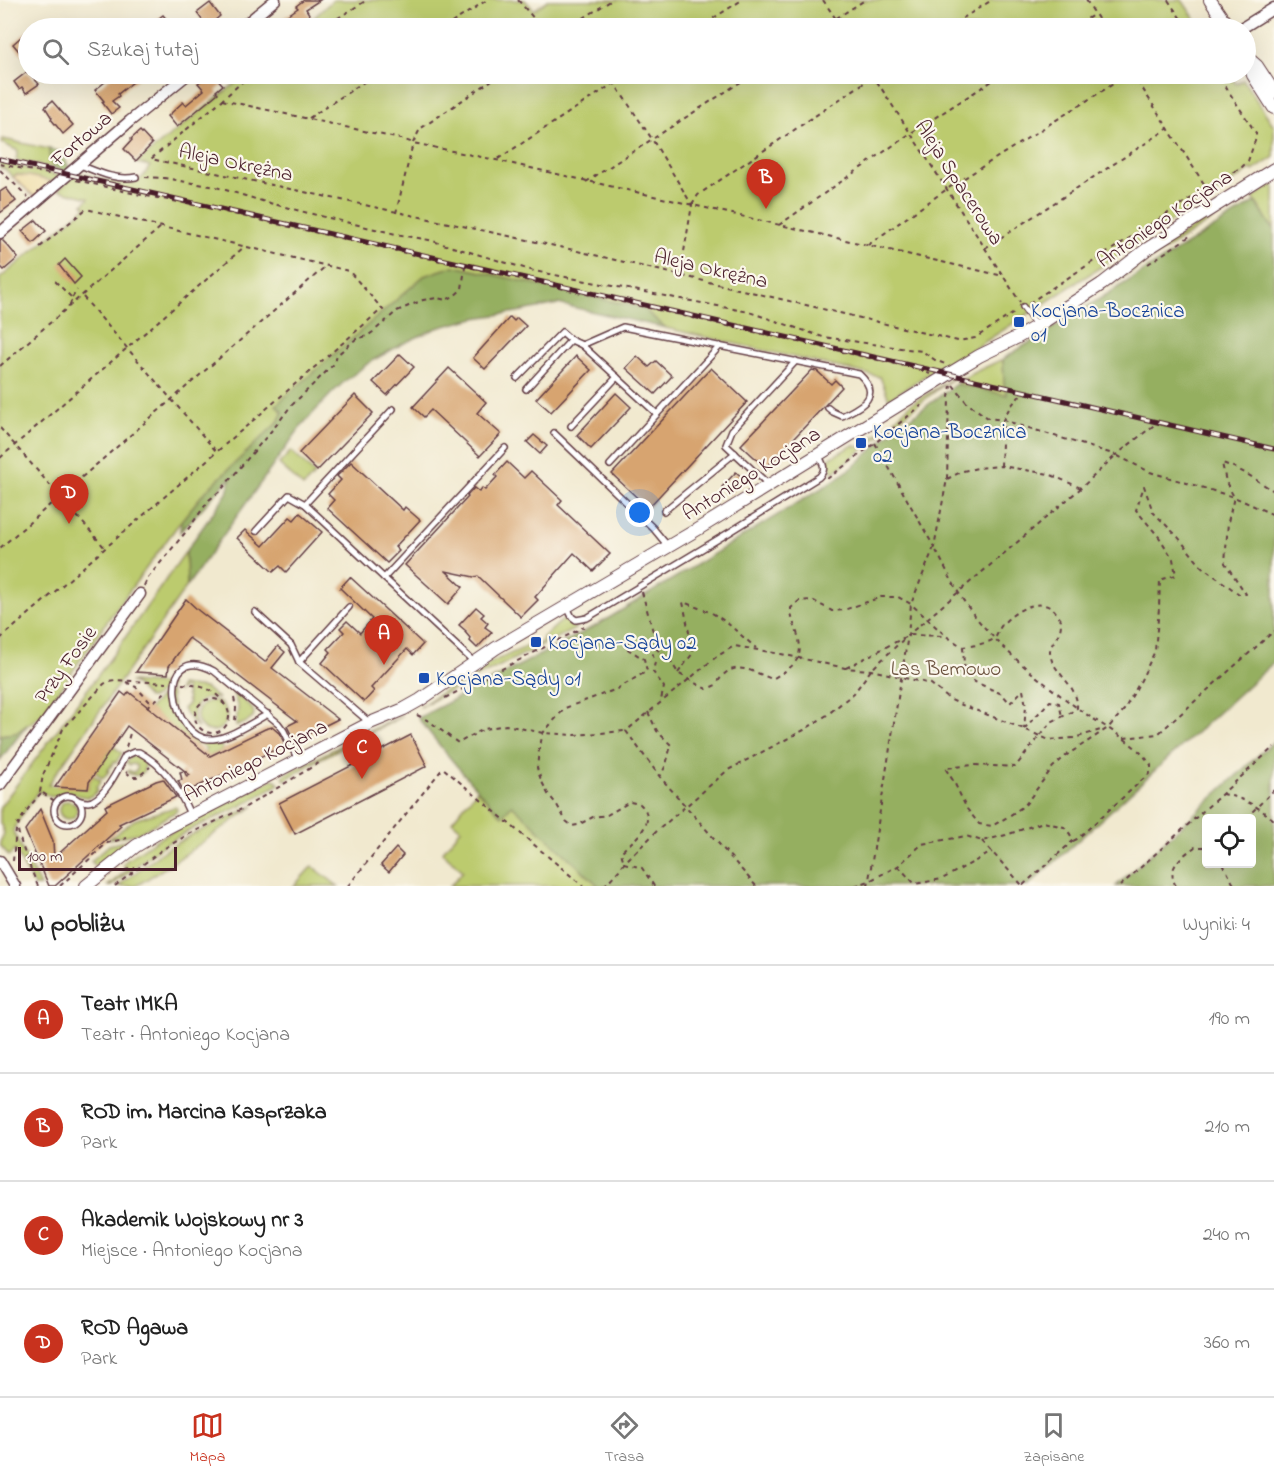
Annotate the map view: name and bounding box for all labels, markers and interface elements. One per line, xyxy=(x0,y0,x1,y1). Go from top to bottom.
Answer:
search box xyxy=(18,18,1256,84)
icon: search xyxy=(39,35,72,68)
text: Szukaj tutaj xyxy=(87,35,198,67)
street label: Fortowa xyxy=(44,104,119,175)
street label: Aleja Spacerowa xyxy=(906,114,1010,252)
street label: Aleja Okrężna xyxy=(176,137,295,191)
pin: B xyxy=(746,160,786,209)
street label: Antoniego Kocjana xyxy=(1091,163,1240,278)
street label: Aleja Okrężna xyxy=(651,242,770,298)
place label: Kocjana-Bocznica 01 xyxy=(1031,297,1185,351)
marker: Kocjana-Bocznica 01 xyxy=(1012,315,1026,329)
place label: Kocjana-Bocznica 02 xyxy=(873,418,1027,472)
street label: Antoniego Kocjana xyxy=(677,420,828,531)
marker: Kocjana-Bocznica 02 xyxy=(854,436,868,450)
pin: D xyxy=(50,474,88,524)
your location xyxy=(625,498,654,527)
pin: A xyxy=(364,616,404,665)
street label: Przy Fosie xyxy=(28,620,107,711)
place label: Kocjana-Sądy 02 xyxy=(548,629,697,661)
marker: Kocjana-Sądy 02 xyxy=(529,635,543,649)
park label: Las Bemowo xyxy=(891,655,1001,685)
place label: Kocjana-Sądy 01 xyxy=(436,665,581,697)
marker: Kocjana-Sądy 01 xyxy=(417,671,431,685)
street label: Antoniego Kocjana xyxy=(179,713,334,813)
pin: C xyxy=(342,730,382,779)
map controls xyxy=(1202,814,1256,868)
button: locate xyxy=(1202,814,1256,868)
scale bar xyxy=(18,844,177,872)
text: 100 m xyxy=(27,845,62,869)
text: W pobliżu xyxy=(24,906,125,944)
text: Wyniki: 4 xyxy=(1183,911,1250,940)
text: Teatr IMKA xyxy=(81,989,178,1021)
text: A xyxy=(37,1005,50,1034)
text: 190 m xyxy=(1208,1005,1250,1034)
text: Teatr · Antoniego Kocjana xyxy=(81,1021,290,1050)
text: ROD im. Marcina Kasprzaka xyxy=(81,1097,327,1129)
text: B xyxy=(37,1113,50,1142)
text: 210 m xyxy=(1205,1113,1250,1142)
text: Park xyxy=(81,1129,117,1158)
text: Akademik Wojskowy nr 3 xyxy=(81,1205,304,1237)
text: C xyxy=(38,1221,49,1250)
text: 240 m xyxy=(1203,1221,1250,1250)
text: Miejsce · Antoniego Kocjana xyxy=(81,1237,303,1266)
text: ROD Agawa xyxy=(81,1313,188,1345)
text: D xyxy=(36,1329,51,1358)
text: 360 m xyxy=(1204,1329,1250,1358)
text: Park xyxy=(81,1345,117,1374)
tab: Mapa xyxy=(190,1409,225,1469)
tab: Trasa xyxy=(604,1409,644,1469)
tab: Zapisane xyxy=(1023,1409,1084,1469)

